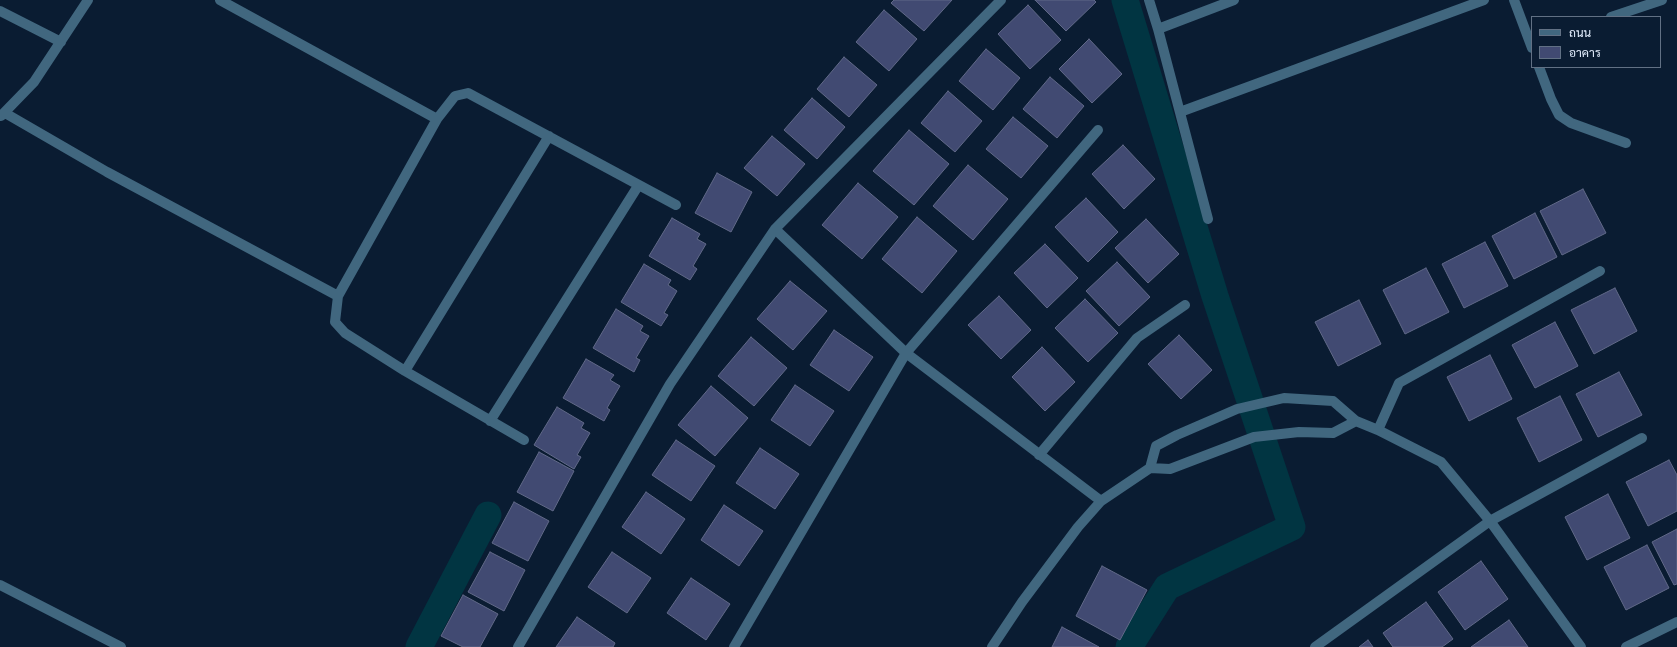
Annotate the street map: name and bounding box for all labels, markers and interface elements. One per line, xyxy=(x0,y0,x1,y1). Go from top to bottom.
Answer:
legend xyxy=(1531,16,1661,68)
text: ถนน xyxy=(1569,27,1591,39)
text: อาคาร xyxy=(1569,47,1601,59)

